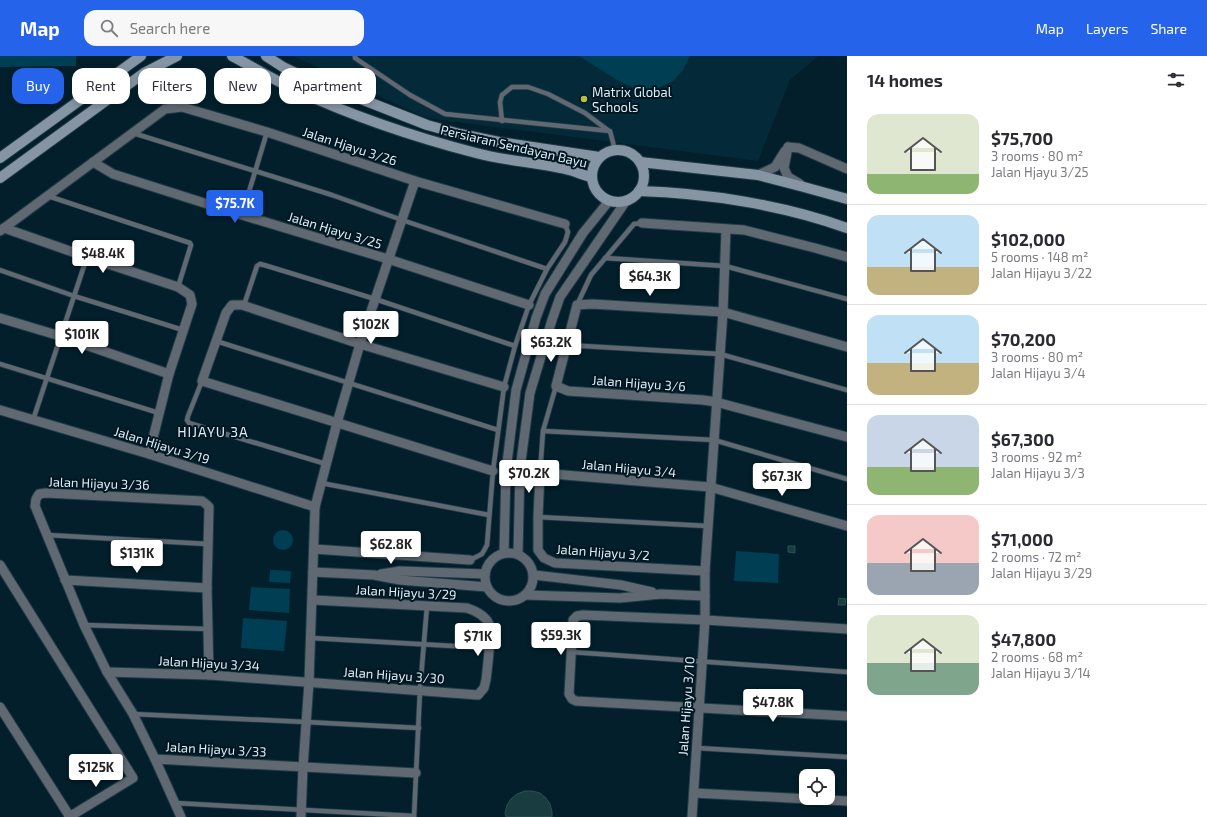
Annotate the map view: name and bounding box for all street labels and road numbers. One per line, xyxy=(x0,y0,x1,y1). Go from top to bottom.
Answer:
street label: Persiaran Sendayan Bayu xyxy=(439,121,589,171)
street label: Jalan Hjayu 3/26 xyxy=(301,123,399,169)
street label: Jalan Hjayu 3/25 xyxy=(286,208,384,252)
street label: Jalan Hijayu 3/6 xyxy=(592,372,686,394)
street label: Jalan Hijayu 3/19 xyxy=(112,423,212,467)
street label: Jalan Hijayu 3/4 xyxy=(581,456,677,480)
street label: Jalan Hijayu 3/36 xyxy=(48,473,150,493)
street label: Jalan Hijayu 3/2 xyxy=(556,541,650,563)
street label: Jalan Hijayu 3/29 xyxy=(355,581,457,603)
street label: Jalan Hijayu 3/34 xyxy=(158,652,260,674)
street label: Jalan Hijayu 3/10 xyxy=(675,656,697,756)
street label: Jalan Hijayu 3/30 xyxy=(343,663,445,687)
street label: Jalan Hijayu 3/33 xyxy=(165,738,267,760)

